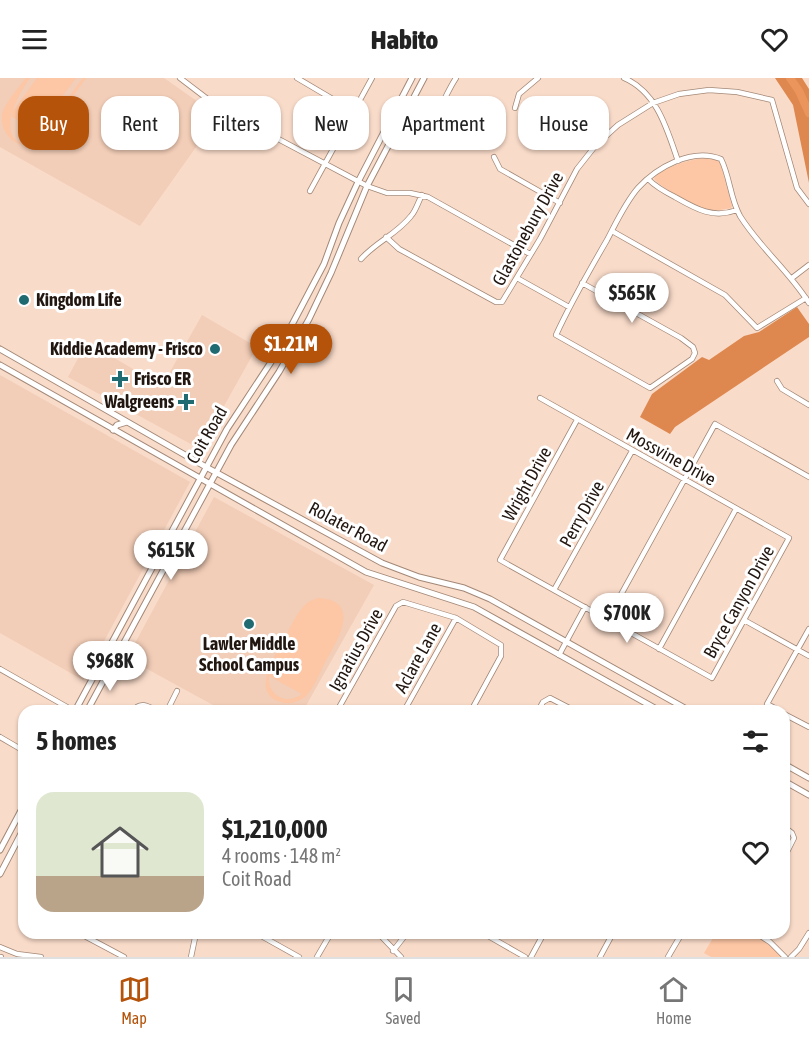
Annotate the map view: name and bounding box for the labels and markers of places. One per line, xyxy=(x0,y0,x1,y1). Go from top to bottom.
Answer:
pin: $565K xyxy=(590,273,674,324)
place label: Kingdom Life xyxy=(36,289,122,310)
marker: Kingdom Life xyxy=(17,293,31,307)
pin: $1.21M xyxy=(242,324,340,375)
place label: Kiddie Academy - Frisco xyxy=(50,338,203,359)
marker: Kiddie Academy - Frisco xyxy=(208,342,222,356)
place label: Frisco ER xyxy=(134,368,191,389)
marker: Frisco ER xyxy=(111,370,129,388)
place label: Walgreens xyxy=(103,391,175,412)
marker: Walgreens xyxy=(179,395,193,409)
pin: $615K xyxy=(129,530,213,581)
pin: $700K xyxy=(585,593,669,644)
marker: Lawler Middle School Campus xyxy=(242,617,256,631)
place label: Lawler Middle School Campus xyxy=(199,633,300,675)
pin: $968K xyxy=(68,641,152,692)

